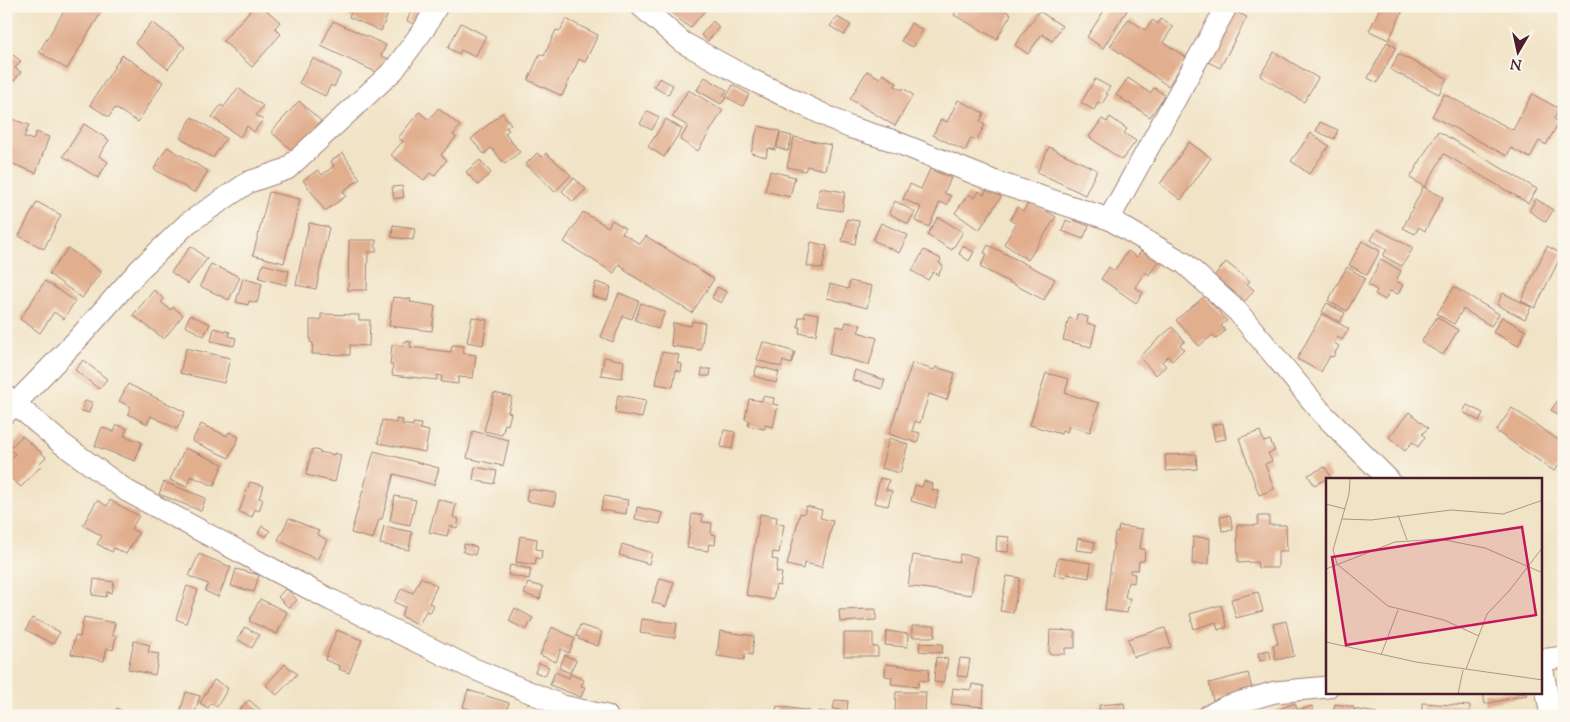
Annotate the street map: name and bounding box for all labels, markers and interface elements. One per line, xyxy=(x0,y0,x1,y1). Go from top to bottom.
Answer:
north arrow xyxy=(1492,28,1542,78)
text: N xyxy=(1509,52,1523,74)
inset map xyxy=(1326,478,1542,694)

